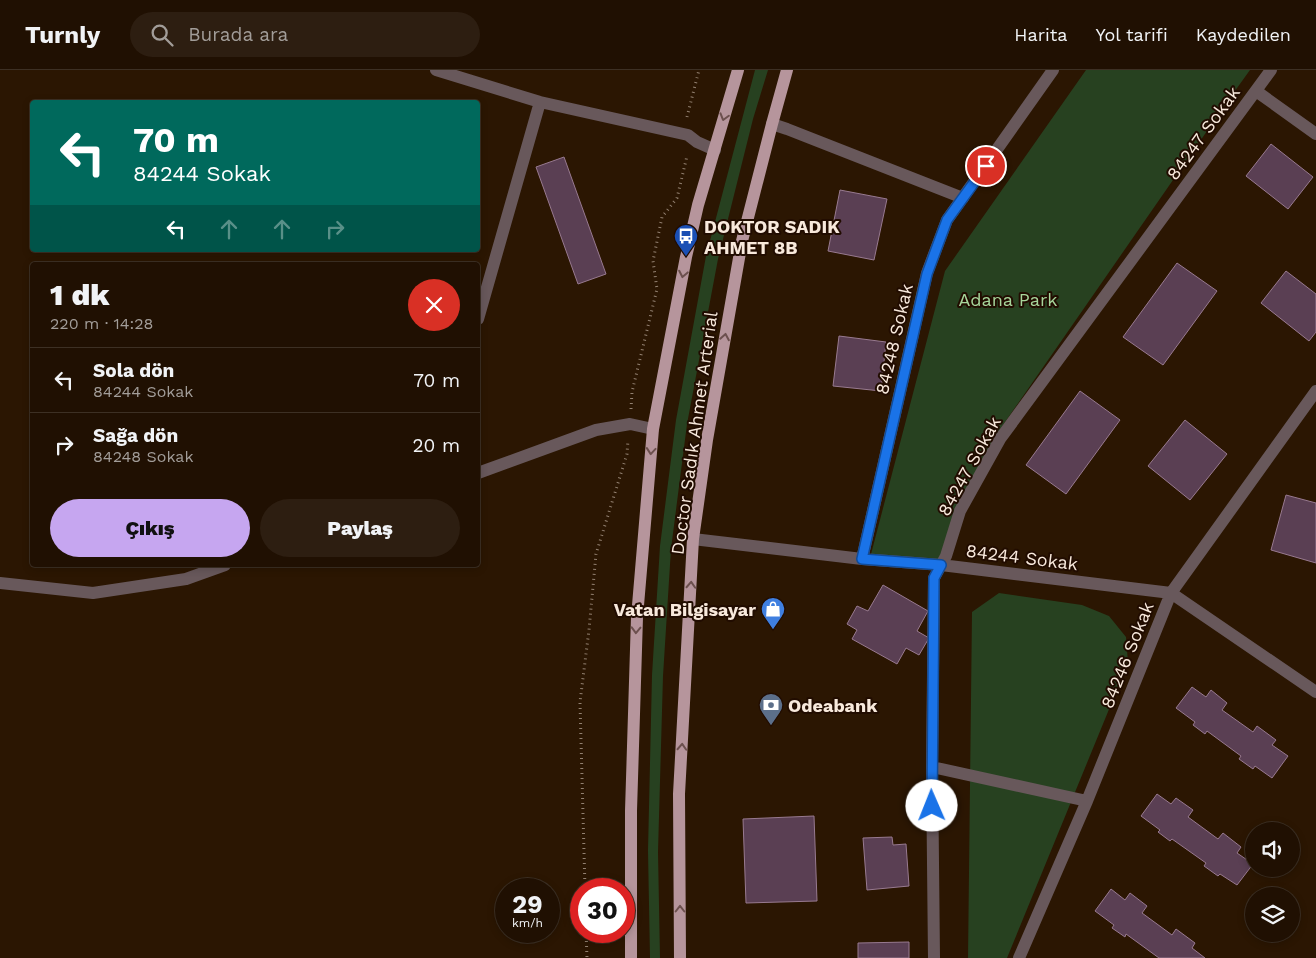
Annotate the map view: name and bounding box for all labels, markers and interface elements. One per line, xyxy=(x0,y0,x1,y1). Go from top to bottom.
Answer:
search box xyxy=(130,12,480,57)
text: Turnly xyxy=(25,21,100,49)
icon: search xyxy=(148,21,176,49)
text: Burada ara xyxy=(188,23,288,46)
text: Harita xyxy=(1014,24,1068,45)
text: Yol tarifi xyxy=(1096,24,1168,45)
text: Kaydedilen xyxy=(1196,24,1291,45)
street label: 84247 Sokak xyxy=(1162,82,1244,184)
one-way arrow xyxy=(720,112,730,120)
text: 70 m xyxy=(133,119,219,161)
icon: left xyxy=(50,120,115,185)
pin xyxy=(965,145,1007,187)
icon: arrive xyxy=(972,152,1000,180)
text: 84244 Sokak xyxy=(133,161,271,186)
icon: left xyxy=(162,215,190,243)
icon: ahead xyxy=(215,215,243,243)
icon: ahead xyxy=(268,215,296,243)
icon: right xyxy=(321,215,349,243)
place label: DOKTOR SADIK AHMET 8B xyxy=(704,216,840,258)
bus stop icon: DOKTOR SADIK AHMET 8B xyxy=(673,223,699,257)
one-way arrow xyxy=(678,270,689,278)
text: 1 dk xyxy=(50,277,109,312)
button: close xyxy=(408,279,460,331)
street label: 84248 Sokak xyxy=(871,282,917,396)
park label: Adana Park xyxy=(959,289,1057,310)
street label: Doctor Sadık Ahmet Arterial xyxy=(666,309,722,556)
text: 220 m · 14:28 xyxy=(50,314,153,333)
one-way arrow xyxy=(719,333,729,342)
text: Sola dön xyxy=(93,359,174,382)
icon: left xyxy=(50,366,78,394)
text: 70 m xyxy=(413,369,460,392)
text: 84244 Sokak xyxy=(93,382,193,401)
street label: 84247 Sokak xyxy=(933,413,1005,519)
text: Sağa dön xyxy=(93,424,178,447)
icon: right xyxy=(50,431,78,459)
text: 20 m xyxy=(413,434,460,457)
text: 84248 Sokak xyxy=(93,447,193,466)
one-way arrow xyxy=(646,447,657,455)
button: Çıkış xyxy=(50,499,250,557)
button: Paylaş xyxy=(260,499,460,557)
street label: 84244 Sokak xyxy=(965,540,1079,574)
one-way arrow xyxy=(685,580,696,588)
shop icon: Vatan Bilgisayar xyxy=(760,596,786,630)
place label: Vatan Bilgisayar xyxy=(614,599,756,620)
street label: 84246 Sokak xyxy=(1096,599,1158,711)
one-way arrow xyxy=(631,627,641,635)
bank icon: Odeabank xyxy=(758,692,784,726)
place label: Odeabank xyxy=(788,695,878,716)
one-way arrow xyxy=(676,743,687,751)
position arrow xyxy=(905,779,957,831)
map controls xyxy=(1245,822,1300,942)
button: sound xyxy=(1245,822,1300,877)
speed limit sign: 30 xyxy=(570,878,635,943)
button: layers xyxy=(1245,887,1300,942)
text: 29 xyxy=(512,890,543,919)
one-way arrow xyxy=(675,905,685,913)
text: km/h xyxy=(512,916,543,930)

